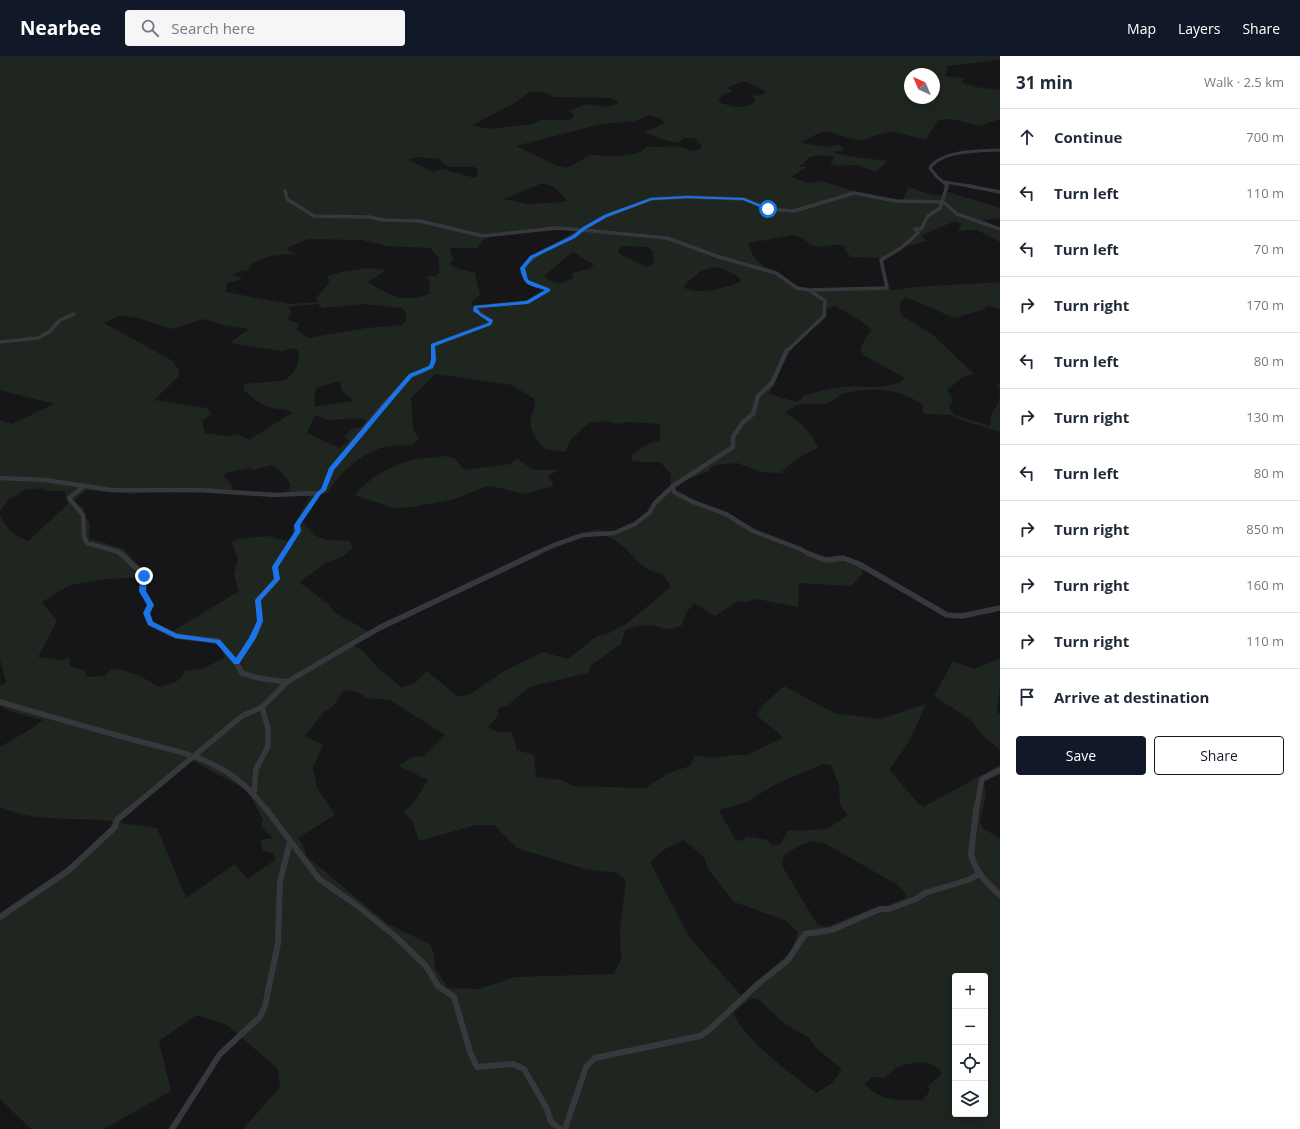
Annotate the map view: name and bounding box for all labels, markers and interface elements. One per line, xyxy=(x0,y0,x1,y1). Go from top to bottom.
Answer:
search box xyxy=(125,10,405,46)
text: Nearbee xyxy=(20,15,101,41)
icon: search xyxy=(139,17,161,39)
text: Search here xyxy=(171,18,255,38)
text: Map xyxy=(1127,19,1156,38)
text: Layers xyxy=(1178,19,1220,38)
text: Share xyxy=(1242,19,1280,38)
north arrow xyxy=(904,68,940,104)
text: 31 min xyxy=(1016,71,1073,94)
text: Walk · 2.5 km xyxy=(1204,73,1284,91)
icon: ahead xyxy=(1016,126,1038,148)
text: Continue xyxy=(1054,127,1122,147)
text: 700 m xyxy=(1246,128,1284,146)
icon: left xyxy=(1016,182,1038,204)
text: Turn left xyxy=(1054,183,1119,203)
text: 110 m xyxy=(1246,184,1284,202)
route start xyxy=(759,200,777,218)
icon: left xyxy=(1016,238,1038,260)
text: Turn left xyxy=(1054,239,1119,259)
text: 70 m xyxy=(1254,240,1284,258)
icon: right xyxy=(1016,294,1038,316)
text: Turn right xyxy=(1054,295,1129,315)
text: 170 m xyxy=(1246,296,1284,314)
icon: left xyxy=(1016,350,1038,372)
text: Turn left xyxy=(1054,351,1119,371)
text: 80 m xyxy=(1254,352,1284,370)
icon: right xyxy=(1016,406,1038,428)
text: Turn right xyxy=(1054,407,1129,427)
text: 130 m xyxy=(1246,408,1284,426)
icon: left xyxy=(1016,462,1038,484)
text: Turn left xyxy=(1054,463,1119,483)
text: 80 m xyxy=(1254,464,1284,482)
icon: right xyxy=(1016,518,1038,540)
text: Turn right xyxy=(1054,519,1129,539)
text: 850 m xyxy=(1246,520,1284,538)
route end xyxy=(135,567,153,585)
icon: right xyxy=(1016,574,1038,596)
text: Turn right xyxy=(1054,575,1129,595)
text: 160 m xyxy=(1246,576,1284,594)
icon: right xyxy=(1016,630,1038,652)
text: Turn right xyxy=(1054,631,1129,651)
text: 110 m xyxy=(1246,632,1284,650)
icon: arrive xyxy=(1016,686,1038,708)
text: Arrive at destination xyxy=(1054,687,1209,707)
button: Save xyxy=(1016,736,1146,775)
button: Share xyxy=(1154,736,1284,775)
map controls xyxy=(952,973,988,1117)
button: + xyxy=(952,973,988,1009)
button: − xyxy=(952,1009,988,1045)
button: locate xyxy=(952,1045,988,1081)
button: layers xyxy=(952,1081,988,1117)

